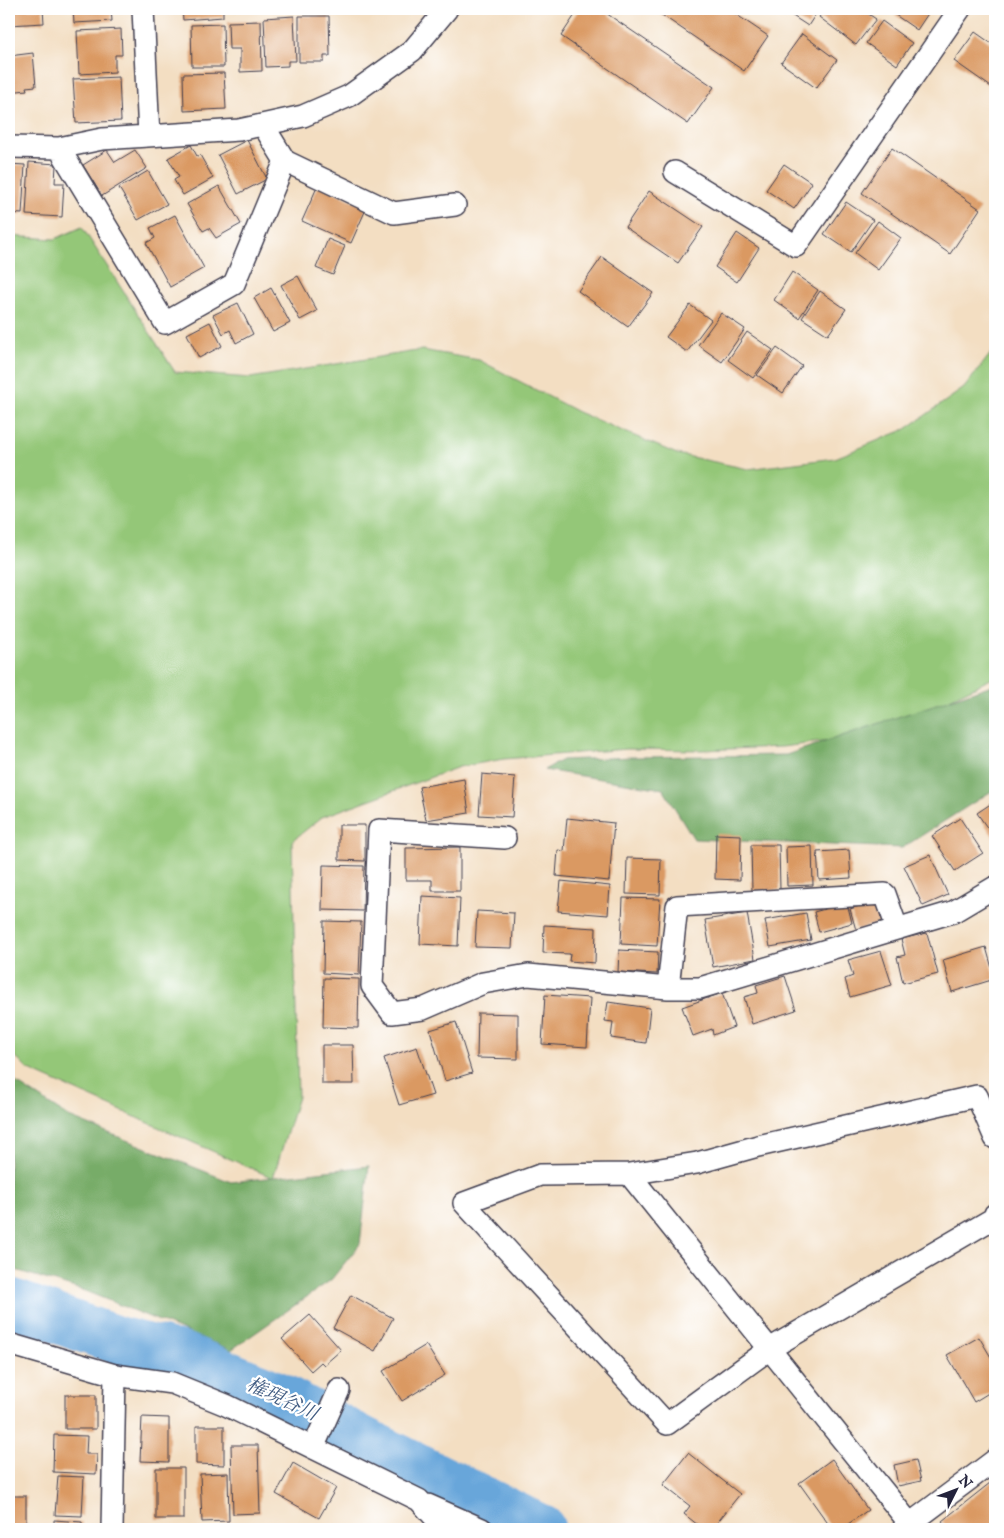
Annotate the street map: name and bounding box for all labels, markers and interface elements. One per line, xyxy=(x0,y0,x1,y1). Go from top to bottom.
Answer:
water label: 権現谷川 xyxy=(242,1373,323,1428)
north arrow xyxy=(932,1466,982,1516)
text: N xyxy=(954,1471,976,1492)

